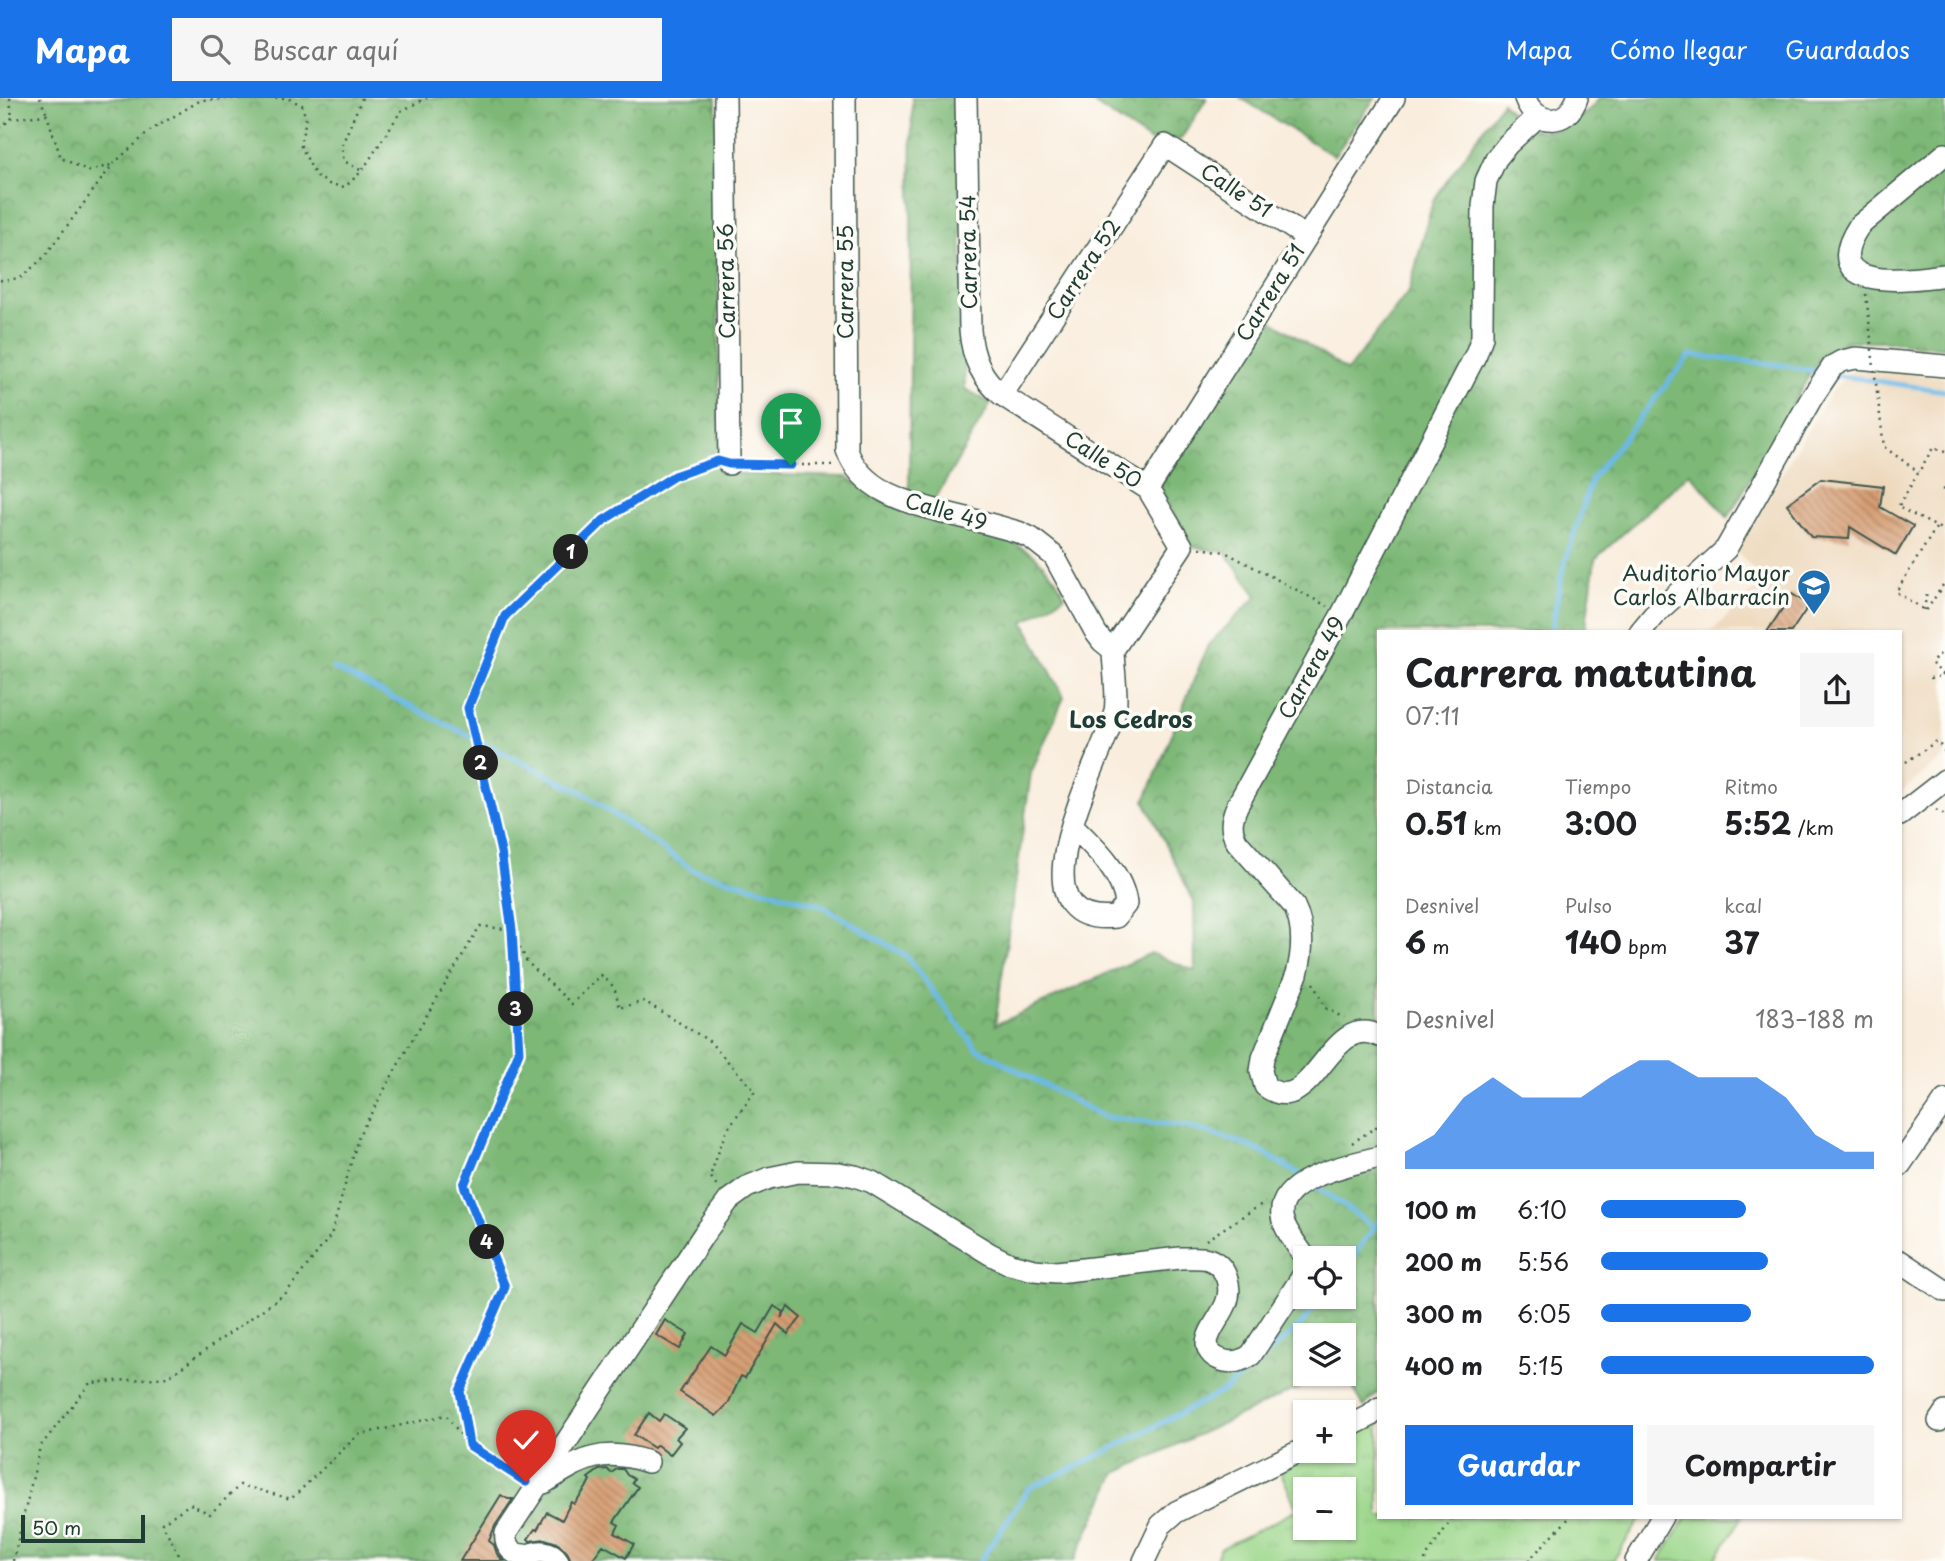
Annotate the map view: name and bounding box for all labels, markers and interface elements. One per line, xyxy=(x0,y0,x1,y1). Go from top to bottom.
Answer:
search box xyxy=(172,18,662,81)
text: Mapa xyxy=(35,24,130,74)
icon: search xyxy=(196,30,234,68)
text: Buscar aquí xyxy=(252,30,398,69)
text: Mapa xyxy=(1506,31,1572,67)
text: Cómo llegar xyxy=(1610,31,1747,67)
text: Guardados xyxy=(1785,31,1910,67)
street label: Calle 51 xyxy=(1195,154,1279,225)
street label: Carrera 54 xyxy=(950,194,984,310)
street label: Carrera 52 xyxy=(1038,212,1127,326)
street label: Carrera 56 xyxy=(708,223,742,339)
street label: Carrera 55 xyxy=(828,225,860,339)
street label: Carrera 51 xyxy=(1227,237,1312,347)
pin xyxy=(761,393,821,465)
icon: arrive xyxy=(772,404,810,442)
street label: Calle 50 xyxy=(1059,421,1149,495)
street label: Calle 49 xyxy=(902,483,991,537)
pin: 1 xyxy=(554,534,588,570)
text: 1 xyxy=(566,537,575,565)
place label: Auditorio Mayor Carlos Albarracín xyxy=(1613,556,1790,612)
school or university icon: Auditorio Mayor Carlos Albarracín xyxy=(1795,567,1833,616)
street label: Carrera 49 xyxy=(1269,610,1352,724)
text: Carrera matutina xyxy=(1405,643,1756,700)
button: share xyxy=(1800,653,1874,727)
text: 07:11 xyxy=(1405,698,1460,733)
district label: Los Cedros xyxy=(1069,701,1193,736)
pin: 2 xyxy=(463,746,498,780)
text: 2 xyxy=(474,748,487,776)
text: Distancia xyxy=(1405,772,1493,800)
text: Tiempo xyxy=(1565,772,1631,800)
text: Ritmo xyxy=(1724,772,1778,800)
text: 0.51 xyxy=(1405,800,1467,845)
text: 3:00 xyxy=(1565,800,1637,845)
text: 5:52 xyxy=(1724,800,1792,845)
text: km xyxy=(1467,813,1502,841)
text: /km xyxy=(1792,813,1834,841)
text: Desnivel xyxy=(1405,891,1479,919)
text: Pulso xyxy=(1565,891,1612,919)
text: kcal xyxy=(1724,891,1762,919)
text: 6 xyxy=(1405,919,1426,964)
text: 140 xyxy=(1565,919,1622,964)
text: 37 xyxy=(1724,919,1759,964)
text: m xyxy=(1426,932,1450,960)
text: bpm xyxy=(1622,932,1667,960)
pin: 3 xyxy=(498,992,534,1026)
text: 3 xyxy=(509,994,522,1022)
text: Desnivel xyxy=(1405,1001,1495,1036)
text: 183–188 m xyxy=(1755,1001,1874,1036)
text: 100 m xyxy=(1405,1192,1477,1227)
text: 6:10 xyxy=(1517,1192,1567,1227)
pin: 4 xyxy=(470,1224,504,1260)
text: 4 xyxy=(480,1227,493,1255)
text: 200 m xyxy=(1405,1244,1482,1279)
text: 5:56 xyxy=(1517,1244,1569,1279)
map controls xyxy=(1293,1246,1356,1540)
button: locate xyxy=(1293,1246,1356,1309)
text: 300 m xyxy=(1405,1296,1483,1331)
text: 6:05 xyxy=(1517,1296,1571,1331)
button: layers xyxy=(1293,1323,1356,1386)
text: 400 m xyxy=(1405,1348,1483,1383)
text: 5:15 xyxy=(1517,1348,1563,1383)
button: + xyxy=(1293,1400,1356,1463)
pin xyxy=(496,1410,556,1482)
icon: check xyxy=(507,1421,545,1459)
button: Guardar xyxy=(1405,1425,1633,1505)
button: Compartir xyxy=(1647,1425,1874,1505)
button: − xyxy=(1293,1477,1356,1540)
scale bar xyxy=(21,1512,145,1544)
text: 50 m xyxy=(32,1513,81,1541)

